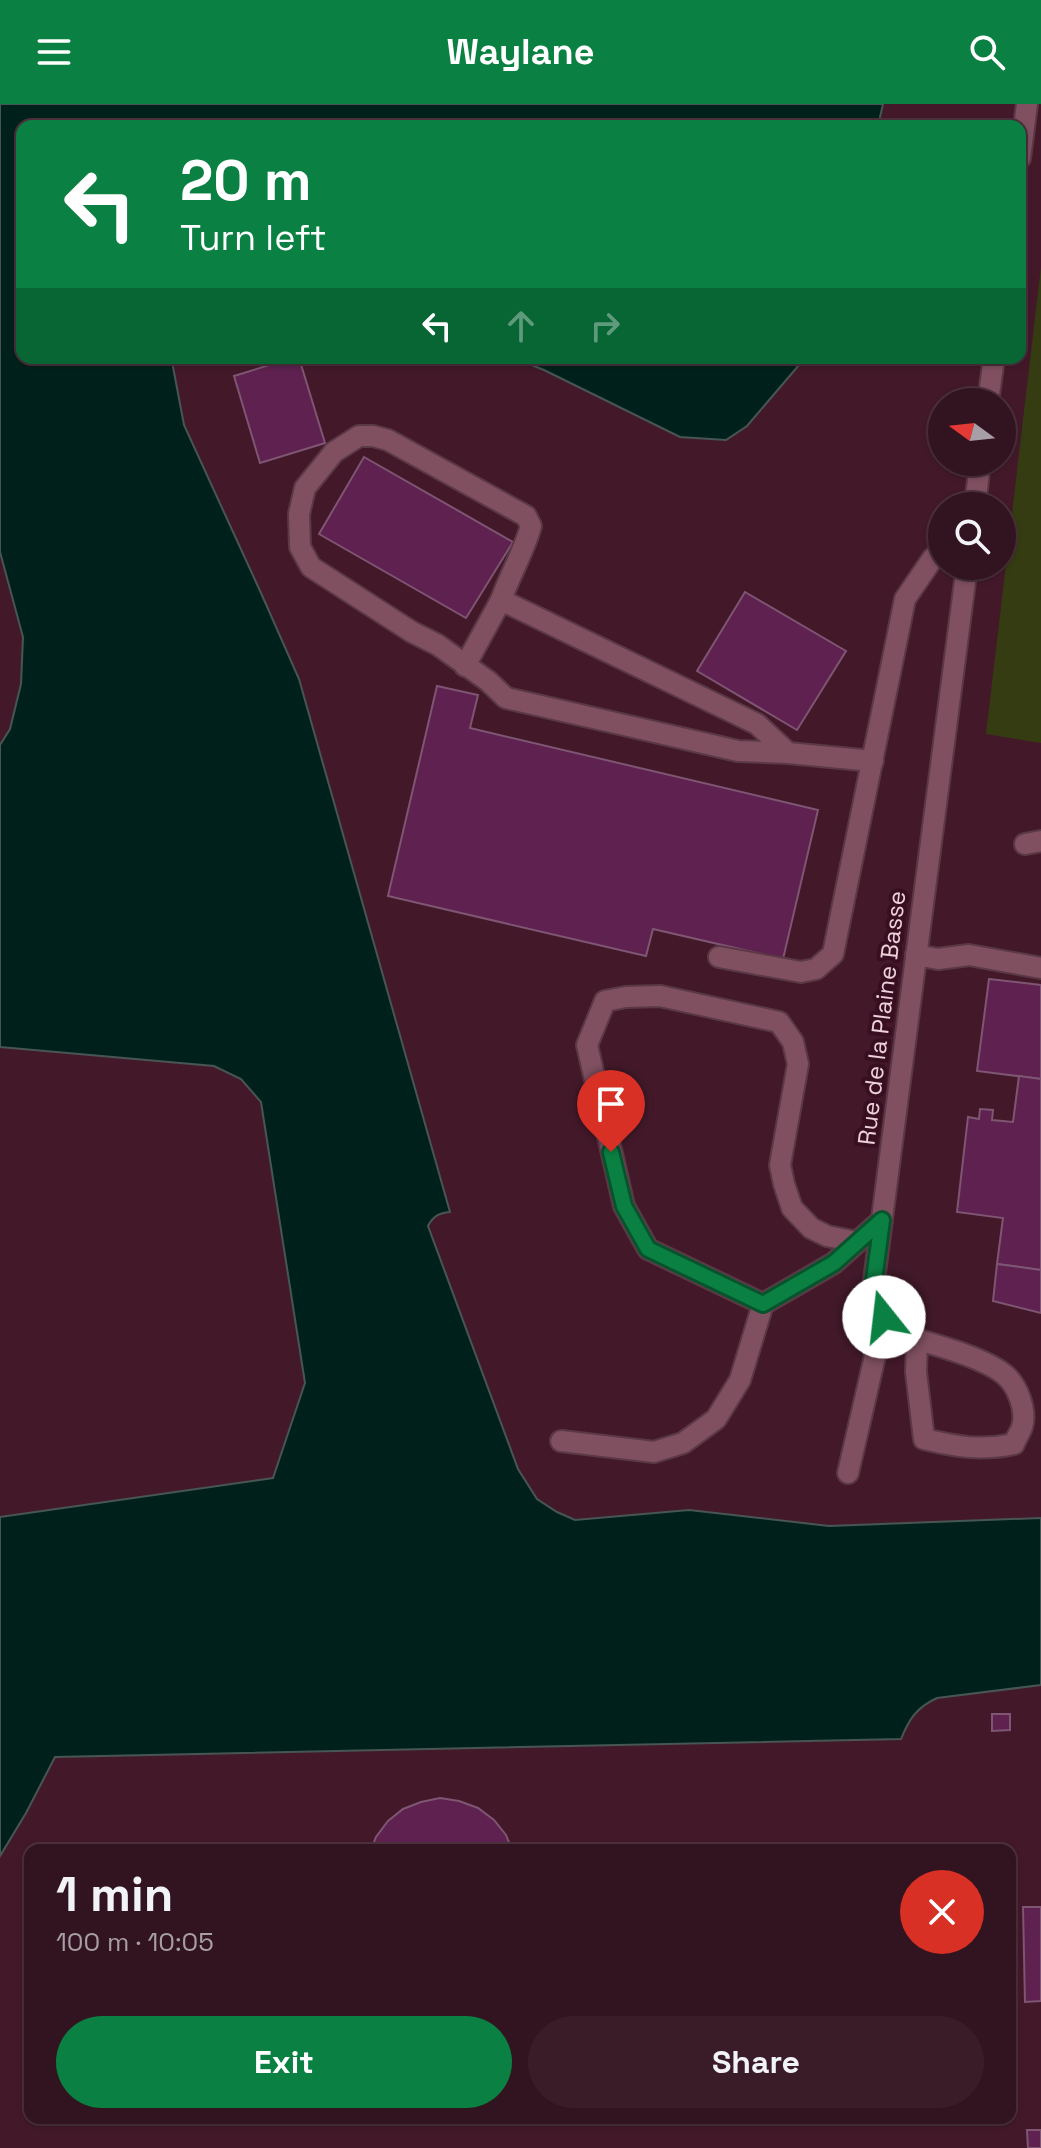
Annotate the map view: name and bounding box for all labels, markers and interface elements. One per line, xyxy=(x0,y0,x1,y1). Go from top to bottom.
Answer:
text: Waylane xyxy=(447,29,594,75)
icon: menu xyxy=(32,30,76,74)
icon: search xyxy=(965,30,1009,74)
text: 20 m xyxy=(180,145,312,216)
icon: left xyxy=(48,152,152,256)
text: Turn left xyxy=(180,215,327,261)
icon: left xyxy=(415,304,459,348)
icon: ahead xyxy=(499,304,543,348)
icon: right xyxy=(583,304,627,348)
north arrow xyxy=(928,388,1016,476)
map controls xyxy=(928,388,1016,580)
button: search xyxy=(928,492,1016,580)
street label: Rue de la Plaine Basse xyxy=(851,889,912,1147)
pin xyxy=(577,1070,645,1152)
icon: arrive xyxy=(589,1082,633,1126)
position arrow xyxy=(842,1275,926,1359)
text: 1 min xyxy=(56,1864,173,1925)
button: close xyxy=(900,1870,984,1954)
text: 100 m · 10:05 xyxy=(56,1925,214,1959)
button: Exit xyxy=(56,2016,512,2108)
button: Share xyxy=(528,2016,984,2108)

